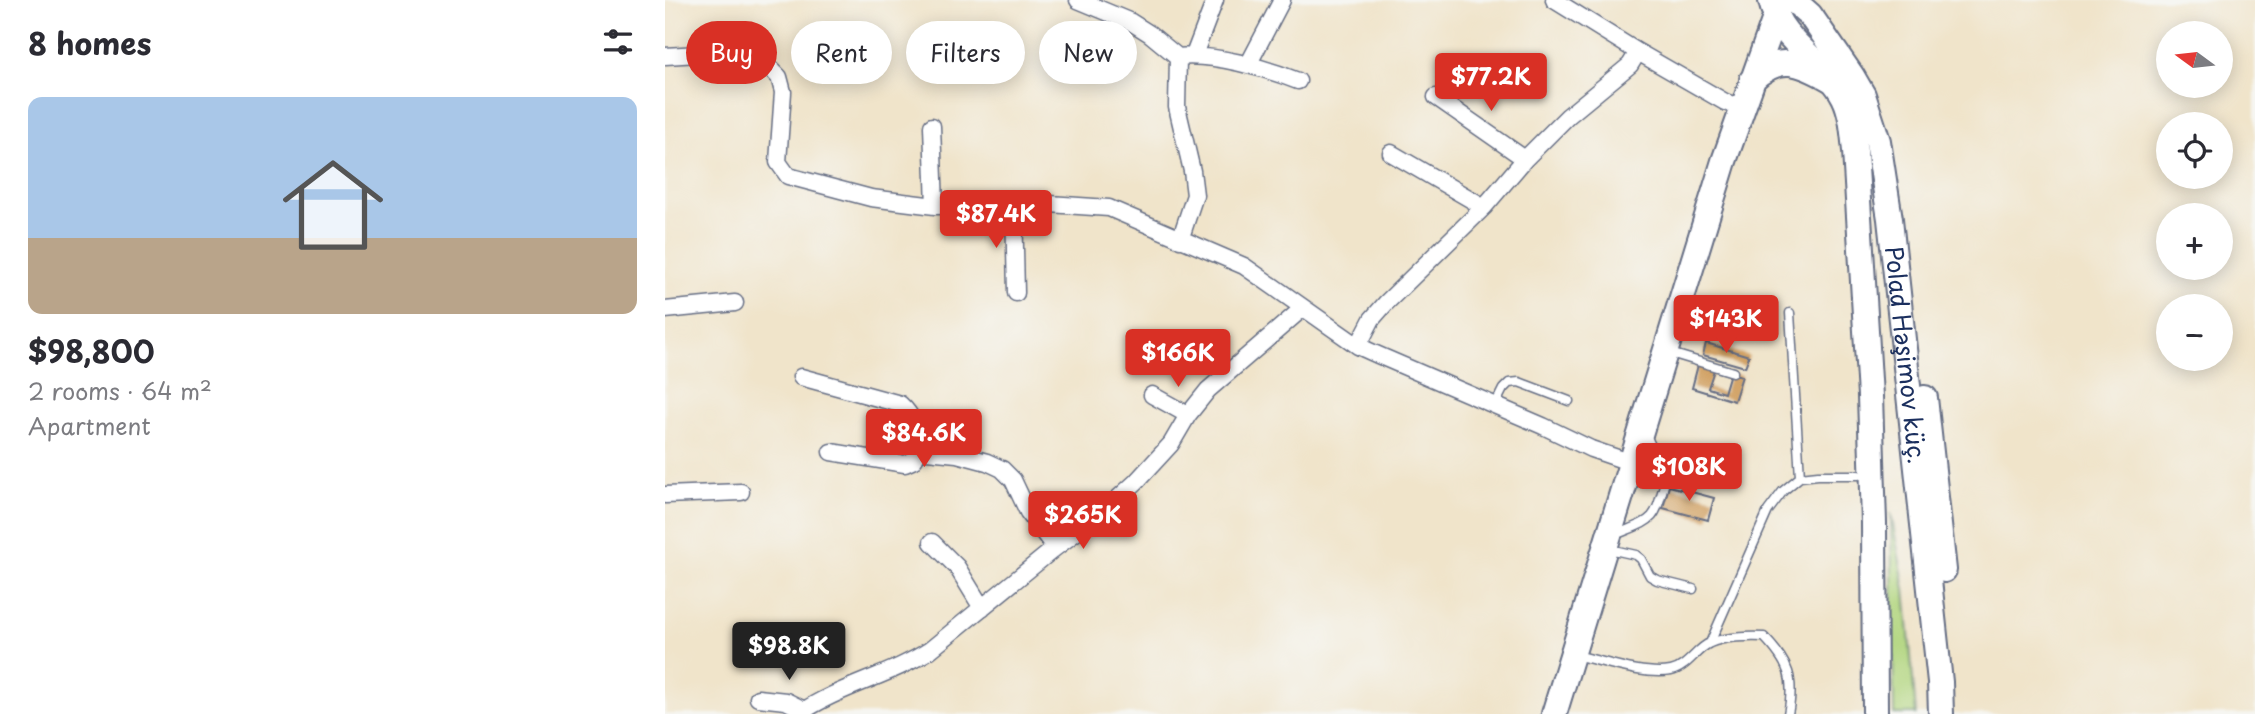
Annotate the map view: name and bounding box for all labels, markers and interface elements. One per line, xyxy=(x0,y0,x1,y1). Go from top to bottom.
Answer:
text: 8 homes xyxy=(28,20,151,65)
chip: Buy xyxy=(686,21,777,84)
chip: Rent xyxy=(791,21,892,84)
chip: Filters xyxy=(906,21,1025,84)
chip: New xyxy=(1039,21,1137,84)
north arrow xyxy=(2156,21,2233,98)
map controls xyxy=(2156,21,2233,371)
icon: filters xyxy=(599,23,637,61)
pin: $77.2K xyxy=(1434,54,1548,113)
text: $77.2K xyxy=(1451,58,1531,93)
button: locate xyxy=(2156,112,2233,189)
icon: home xyxy=(270,142,396,268)
pin: $87.4K xyxy=(939,190,1053,250)
text: $87.4K xyxy=(956,195,1036,230)
button: + xyxy=(2156,203,2233,280)
street label: Polad Həşimov küç. xyxy=(1877,244,1936,466)
button: − xyxy=(2156,294,2233,371)
pin: $143K xyxy=(1677,296,1775,355)
text: $143K xyxy=(1690,300,1762,335)
text: $98,800 xyxy=(28,328,155,373)
pin: $166K xyxy=(1129,330,1227,389)
text: $166K xyxy=(1141,334,1215,369)
text: 2 rooms · 64 m² xyxy=(28,373,212,408)
text: Apartment xyxy=(28,408,151,443)
pin: $84.6K xyxy=(867,410,981,469)
text: $84.6K xyxy=(882,414,966,449)
pin: $108K xyxy=(1640,444,1738,503)
text: $108K xyxy=(1652,448,1726,483)
pin: $265K xyxy=(1034,491,1132,551)
text: $265K xyxy=(1044,496,1122,531)
pin: $98.8K xyxy=(732,622,846,682)
text: $98.8K xyxy=(748,627,830,662)

